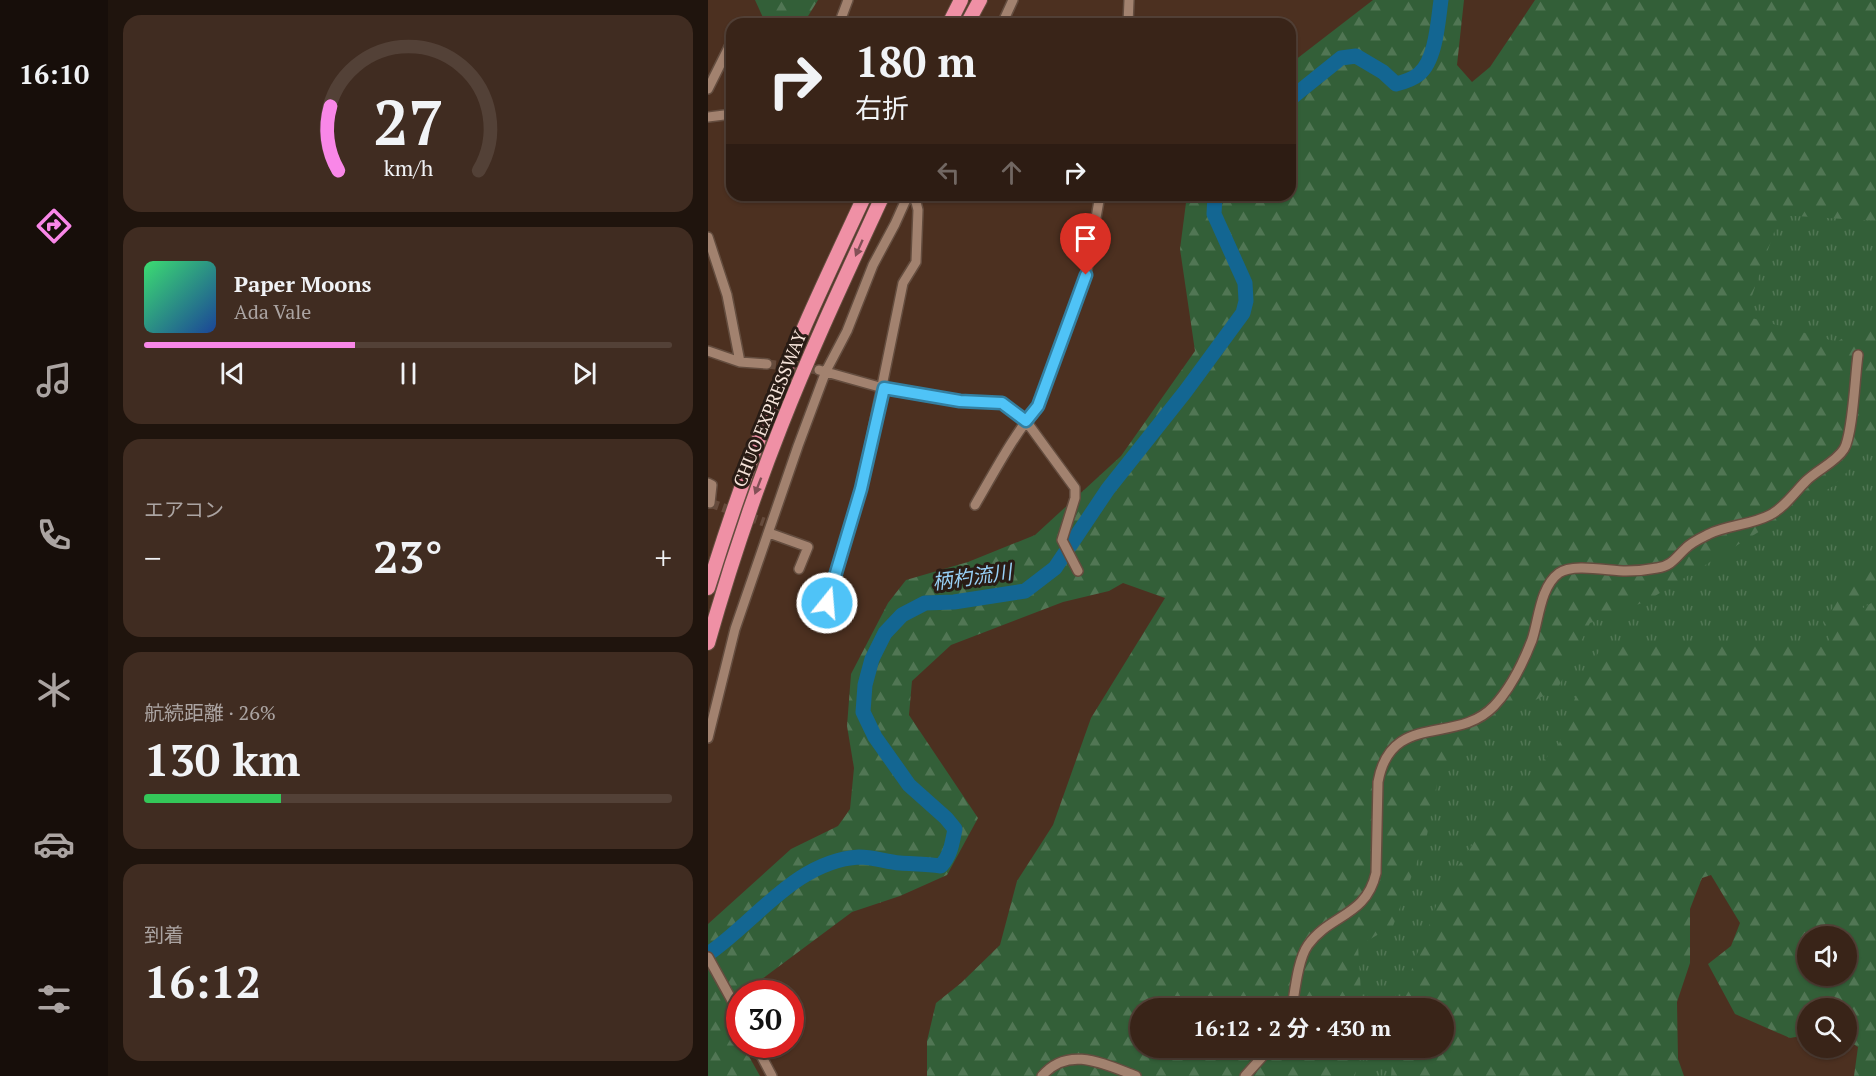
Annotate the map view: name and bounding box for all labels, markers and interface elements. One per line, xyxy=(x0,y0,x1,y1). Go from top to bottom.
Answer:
text: 180 m xyxy=(855,33,976,89)
icon: right xyxy=(756,42,834,120)
text: 16:10 xyxy=(19,56,89,92)
text: 27 xyxy=(373,80,443,163)
text: 右折 xyxy=(855,90,909,126)
text: km/h xyxy=(383,154,433,182)
icon: left xyxy=(932,156,965,189)
icon: ahead xyxy=(995,156,1028,189)
icon: right xyxy=(1058,156,1091,189)
icon: directions xyxy=(33,205,75,247)
pin xyxy=(1060,213,1111,275)
icon: arrive xyxy=(1069,222,1102,255)
one-way arrow xyxy=(854,240,863,257)
text: Paper Moons xyxy=(234,269,372,298)
text: Ada Vale xyxy=(234,298,311,325)
street label: CHUO EXPRESSWAY xyxy=(727,327,812,490)
icon: previous xyxy=(216,357,249,390)
icon: pause xyxy=(392,357,425,390)
icon: next xyxy=(568,357,601,390)
icon: music xyxy=(33,359,75,401)
one-way arrow xyxy=(753,477,763,495)
text: エアコン xyxy=(144,496,224,523)
icon: phone xyxy=(33,514,75,556)
text: 23° xyxy=(373,526,443,586)
text: − xyxy=(144,536,162,579)
text: + xyxy=(654,536,672,579)
water label: 柄杓流川 xyxy=(930,557,1015,595)
position arrow xyxy=(795,571,859,635)
icon: climate xyxy=(33,669,75,711)
text: 航続距離 · 26% xyxy=(144,699,276,726)
text: 130 km xyxy=(144,729,300,789)
icon: car xyxy=(33,823,75,865)
text: 到着 xyxy=(144,921,184,948)
map controls xyxy=(1797,926,1857,1058)
button: sound xyxy=(1797,926,1857,986)
text: 16:12 xyxy=(144,951,261,1011)
icon: filters xyxy=(33,978,75,1020)
speed limit sign: 30 xyxy=(726,980,804,1058)
button: search xyxy=(1797,998,1857,1058)
text: 16:12 · 2 分 · 430 m xyxy=(1193,1013,1391,1042)

